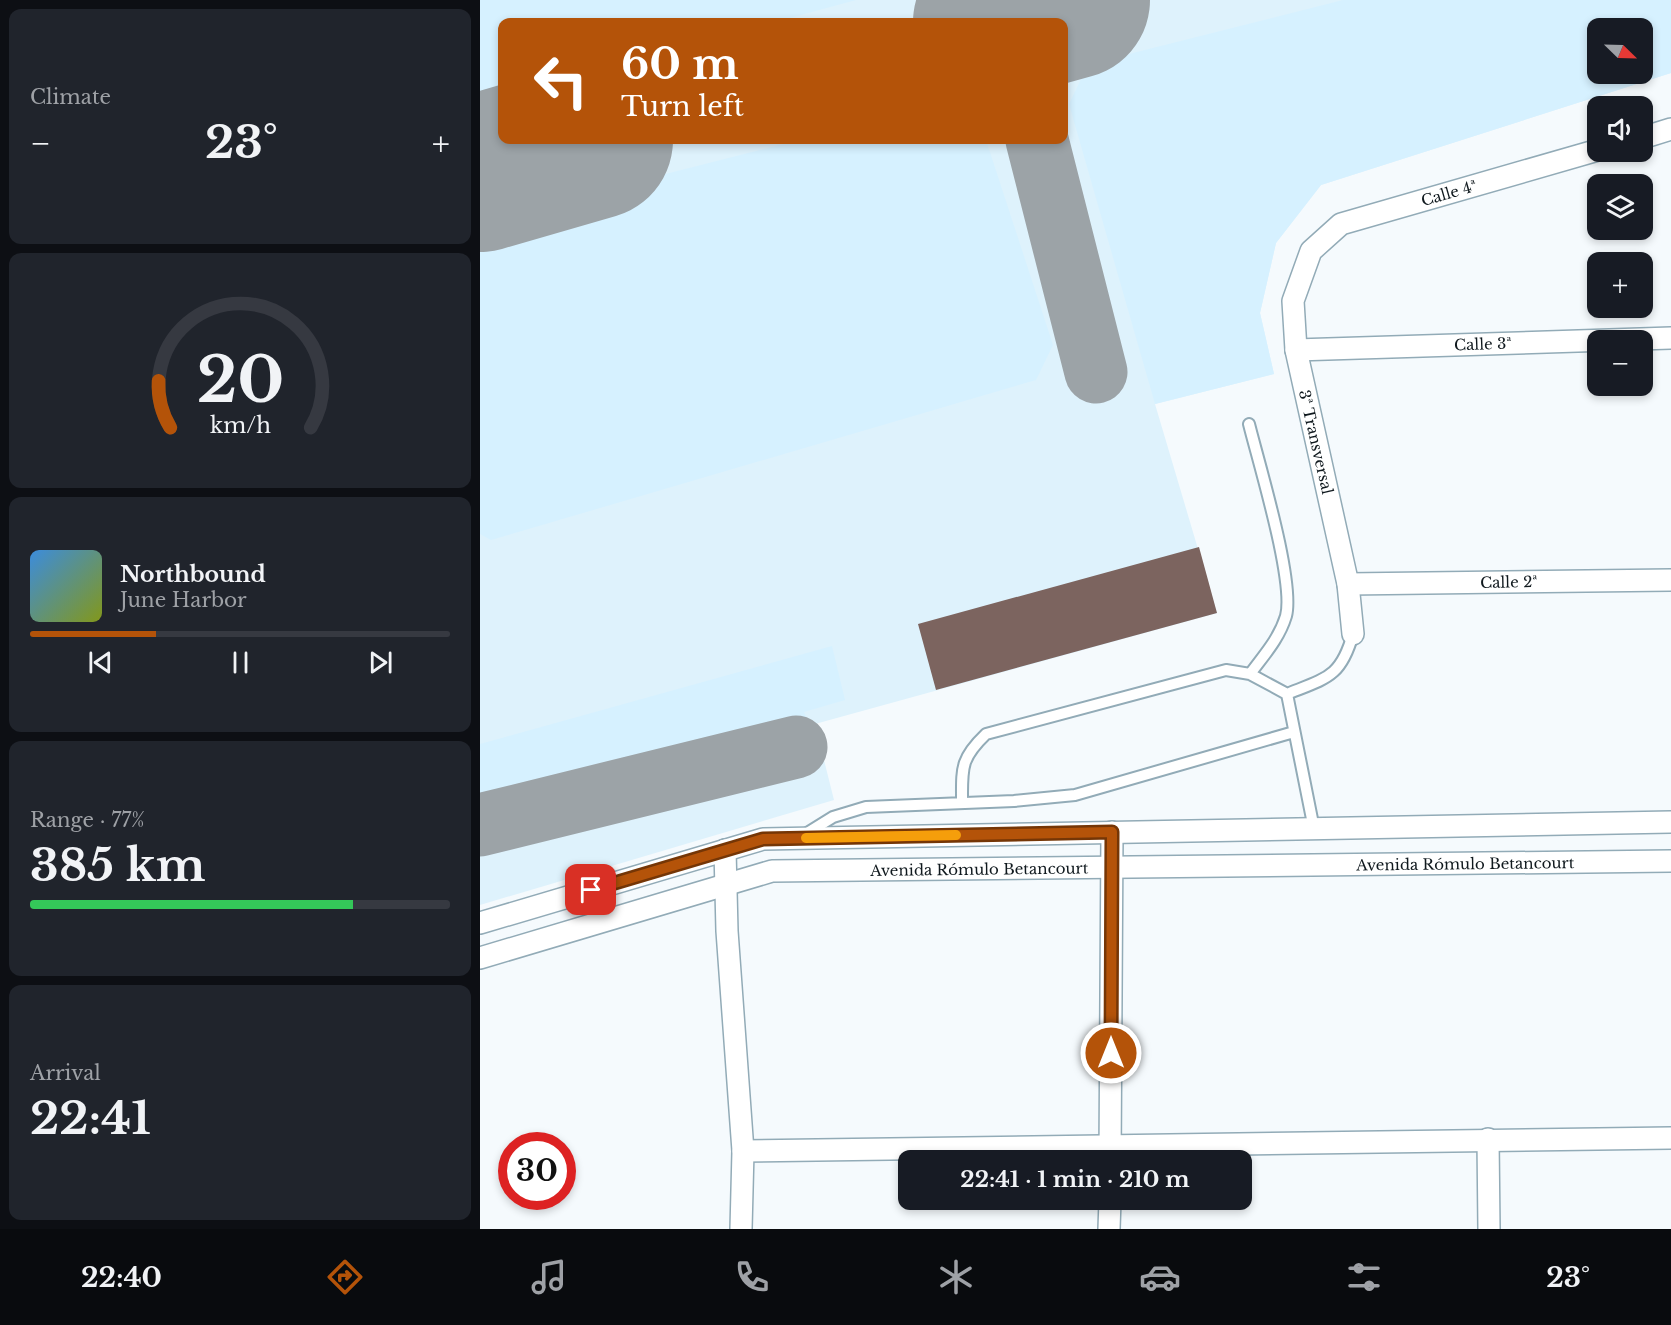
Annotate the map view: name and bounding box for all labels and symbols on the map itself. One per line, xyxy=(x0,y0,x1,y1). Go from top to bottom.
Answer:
north arrow xyxy=(1587,18,1653,84)
street label: Calle 4ª xyxy=(1419,176,1479,210)
street label: Calle 3ª xyxy=(1454,333,1512,355)
street label: 3ª Transversal xyxy=(1295,388,1337,496)
street label: Calle 2ª xyxy=(1480,572,1538,592)
street label: Avenida Rómulo Betancourt xyxy=(1355,853,1575,874)
street label: Avenida Rómulo Betancourt xyxy=(869,858,1089,879)
pin xyxy=(565,864,616,915)
position arrow xyxy=(1079,1021,1143,1085)
speed limit sign: 30 xyxy=(498,1132,576,1210)

